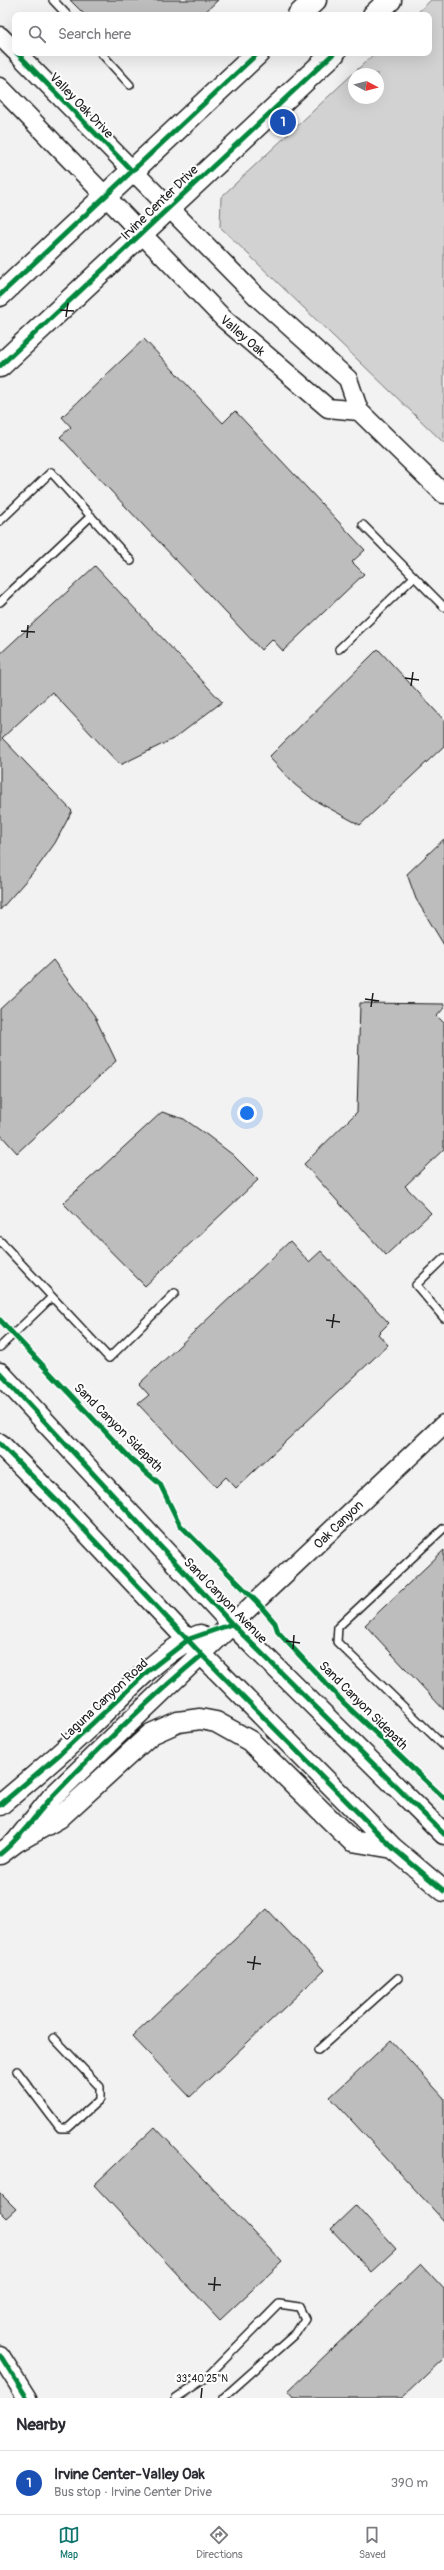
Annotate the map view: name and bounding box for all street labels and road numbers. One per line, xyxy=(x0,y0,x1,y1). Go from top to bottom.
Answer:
street label: Valley Oak Drive xyxy=(46,70,117,142)
street label: Irvine Center Drive xyxy=(118,161,202,244)
street label: Valley Oak xyxy=(217,312,269,360)
street label: Sand Canyon Sidepath xyxy=(71,1380,166,1475)
street label: Oak Canyon xyxy=(310,1497,367,1552)
street label: Sand Canyon Avenue xyxy=(180,1554,271,1647)
street label: Laguna Canyon Road xyxy=(58,1655,151,1744)
street label: Sand Canyon Sidepath xyxy=(316,1658,411,1753)

